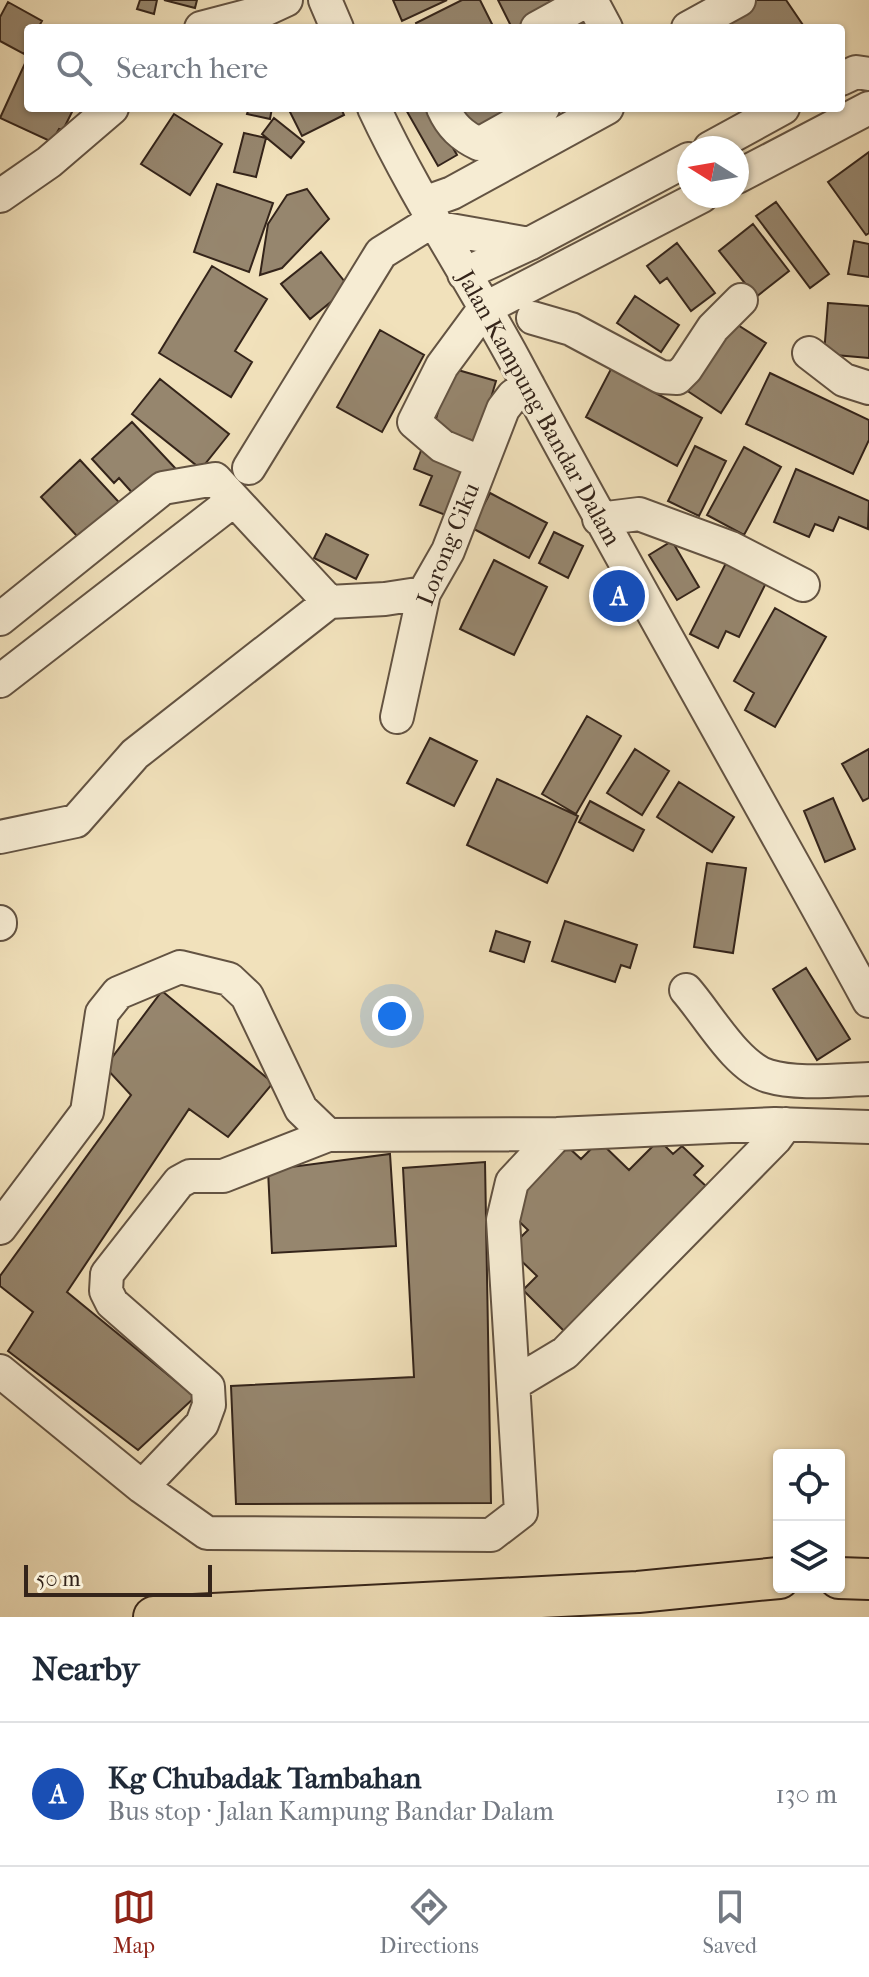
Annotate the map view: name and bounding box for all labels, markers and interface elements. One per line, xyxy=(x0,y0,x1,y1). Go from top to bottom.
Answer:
search box xyxy=(24,24,845,112)
icon: search xyxy=(52,46,96,90)
text: Search here xyxy=(116,51,268,86)
north arrow xyxy=(677,136,749,208)
street label: Jalan Kampung Bandar Dalam xyxy=(450,264,627,551)
street label: Lorong Ciku xyxy=(411,478,485,609)
pin: A xyxy=(593,566,645,626)
your location xyxy=(372,996,412,1036)
map controls xyxy=(773,1449,845,1593)
button: locate xyxy=(773,1449,845,1521)
button: layers xyxy=(773,1521,845,1593)
scale bar xyxy=(24,1561,212,1597)
text: 50 m xyxy=(36,1566,81,1592)
text: Nearby xyxy=(32,1649,139,1689)
text: Kg Chubadak Tambahan xyxy=(108,1761,422,1796)
text: A xyxy=(50,1779,66,1810)
text: 130 m xyxy=(776,1779,837,1810)
text: Bus stop · Jalan Kampung Bandar Dalam xyxy=(108,1796,554,1827)
tab: Map xyxy=(112,1885,156,1959)
tab: Directions xyxy=(380,1885,479,1959)
tab: Saved xyxy=(703,1885,757,1959)

